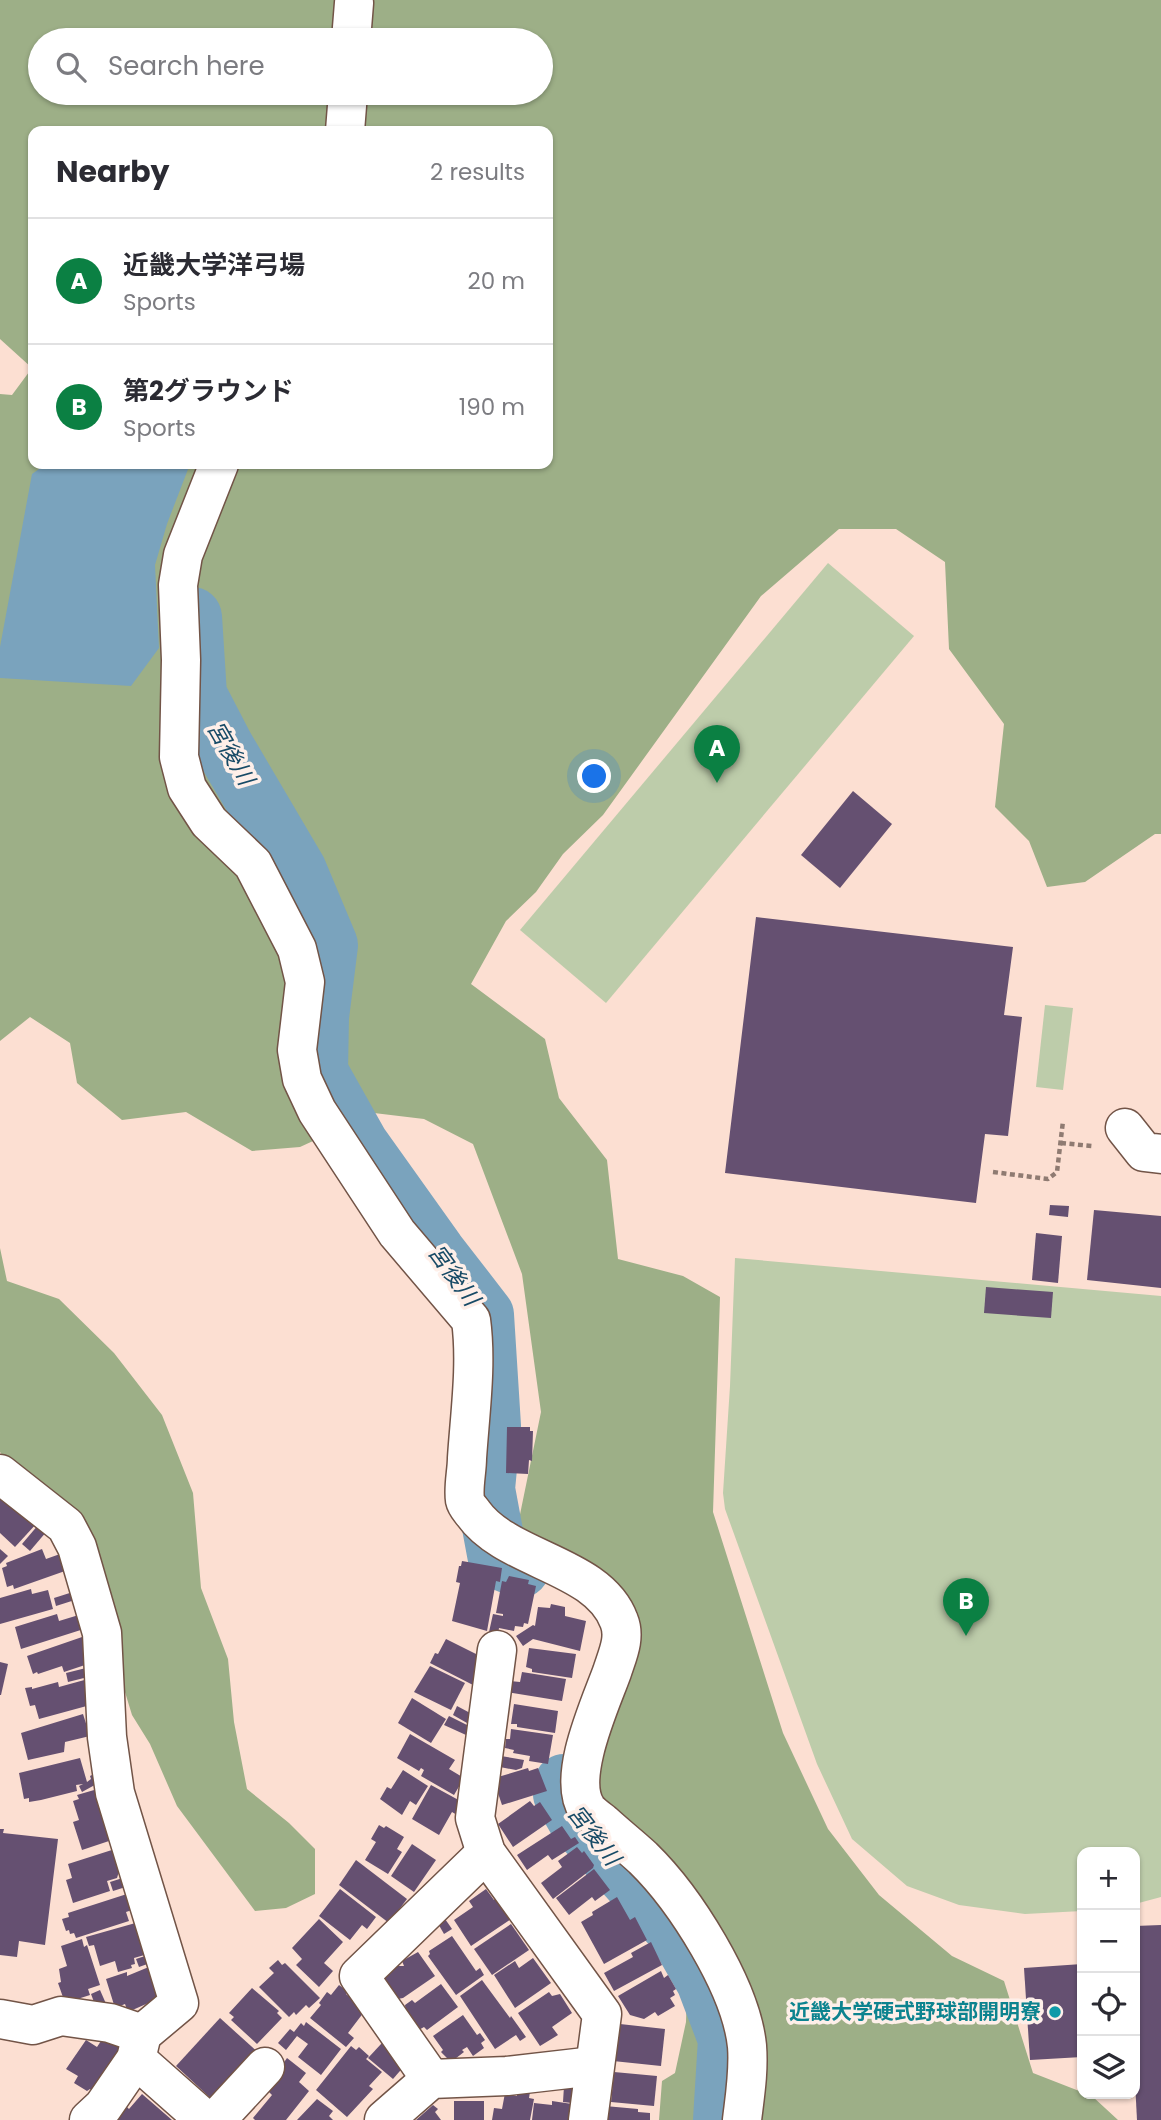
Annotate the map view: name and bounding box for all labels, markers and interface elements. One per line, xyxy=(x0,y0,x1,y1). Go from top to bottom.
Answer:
search box xyxy=(28,28,553,105)
icon: search xyxy=(52,48,90,86)
text: Search here xyxy=(108,48,265,84)
text: Nearby xyxy=(56,150,170,193)
text: 2 results xyxy=(430,156,525,188)
text: 近畿大学洋弓場 xyxy=(123,247,305,283)
text: A xyxy=(71,265,87,297)
text: 20 m xyxy=(467,265,525,297)
text: Sports xyxy=(123,286,196,318)
text: 第2グラウンド xyxy=(123,373,294,409)
text: B xyxy=(71,391,87,423)
text: 190 m xyxy=(459,391,525,423)
text: Sports xyxy=(123,412,196,444)
water label: 宮後川 xyxy=(200,715,264,793)
pin: A xyxy=(694,725,740,783)
your location xyxy=(577,759,611,793)
water label: 宮後川 xyxy=(421,1238,489,1315)
pin: B xyxy=(943,1578,989,1636)
water label: 宮後川 xyxy=(560,1798,630,1874)
map controls xyxy=(1077,1847,1140,2099)
button: + xyxy=(1077,1847,1140,1910)
button: − xyxy=(1077,1910,1140,1973)
button: locate xyxy=(1077,1973,1140,2036)
place label: 近畿大学硬式野球部開明寮 xyxy=(789,1997,1041,2026)
marker: 近畿大学硬式野球部開明寮 xyxy=(1047,2004,1063,2020)
button: layers xyxy=(1077,2036,1140,2099)

